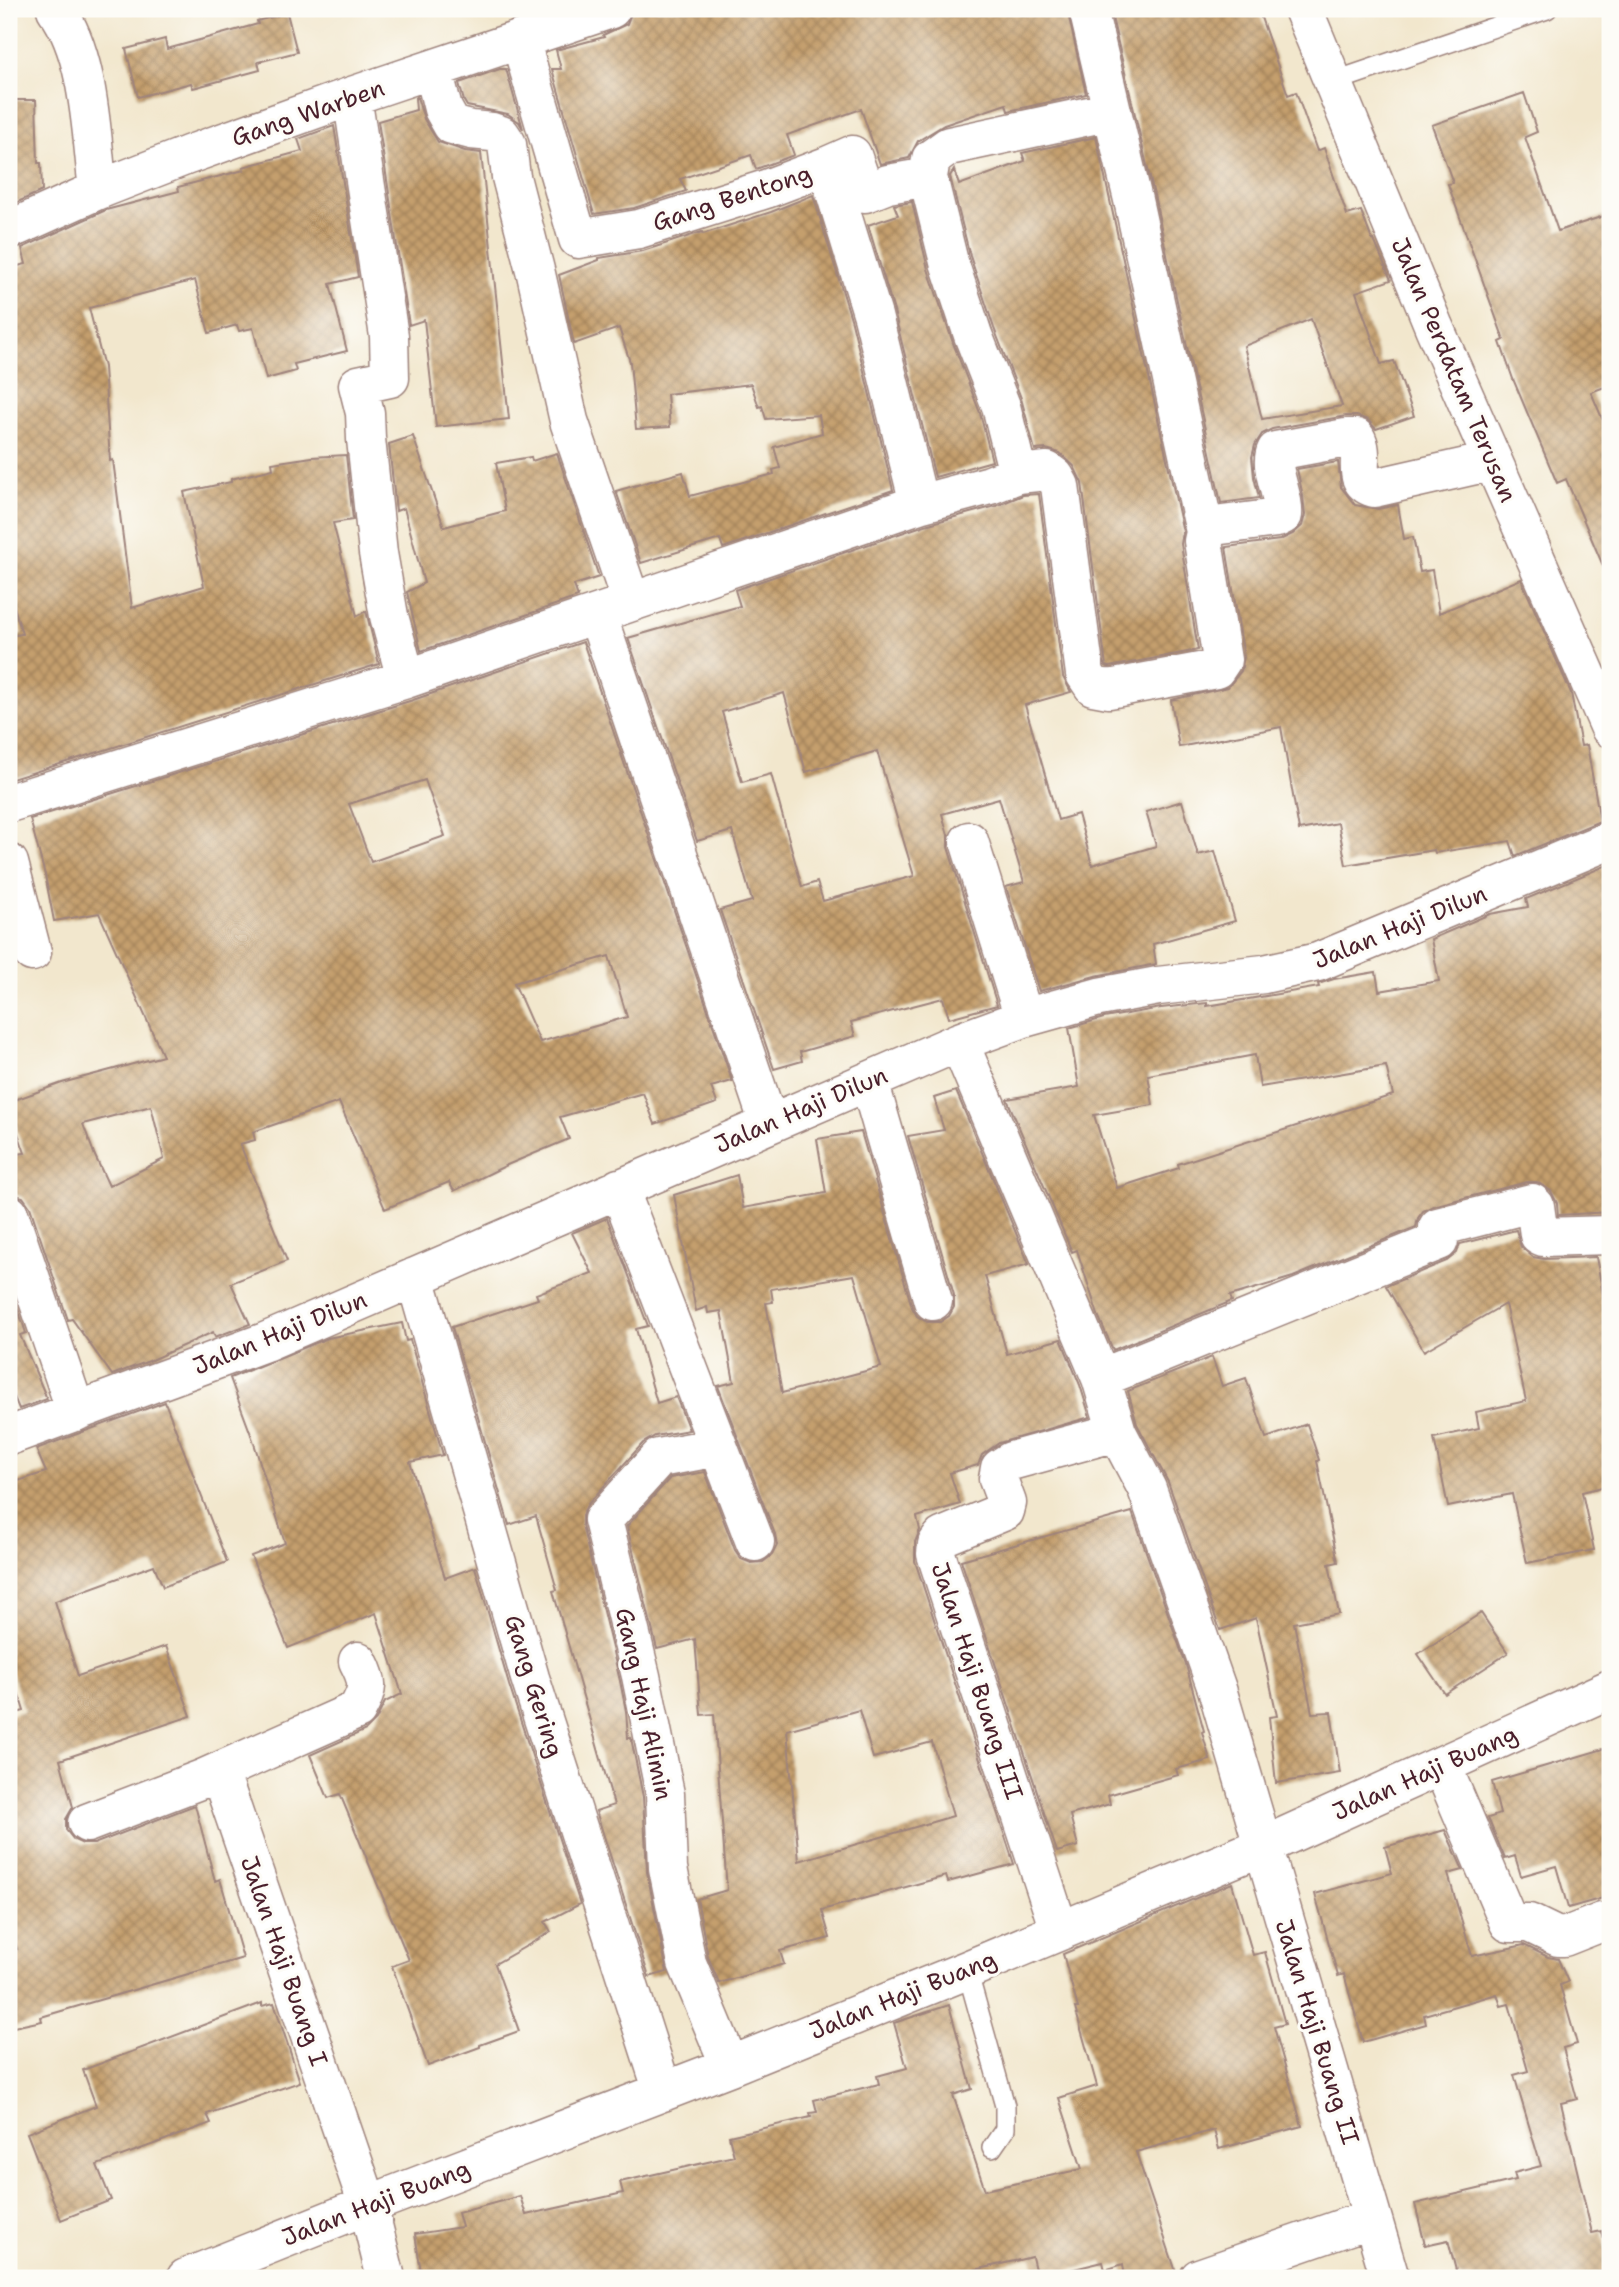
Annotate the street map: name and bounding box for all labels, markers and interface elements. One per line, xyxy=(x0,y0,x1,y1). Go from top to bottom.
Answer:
street label: Gang Warben xyxy=(227,72,389,154)
street label: Gang Bentong xyxy=(648,157,816,239)
street label: Jalan Perdatam Terusan xyxy=(1384,233,1524,507)
street label: Jalan Haji Dilun xyxy=(1308,878,1492,976)
street label: Jalan Haji Dilun xyxy=(710,1059,892,1161)
street label: Jalan Haji Dilun xyxy=(188,1284,372,1382)
street label: Jalan Haji Buang III xyxy=(924,1558,1030,1804)
street label: Gang Haji Alimin xyxy=(608,1605,680,1803)
street label: Gang Gering xyxy=(497,1611,571,1761)
street label: Jalan Haji Buang xyxy=(1328,1718,1522,1828)
street label: Jalan Haji Buang I xyxy=(233,1852,335,2070)
street label: Jalan Haji Buang II xyxy=(1267,1915,1367,2149)
street label: Jalan Haji Buang xyxy=(805,1943,1001,2047)
street label: Jalan Haji Buang xyxy=(277,2152,475,2254)

